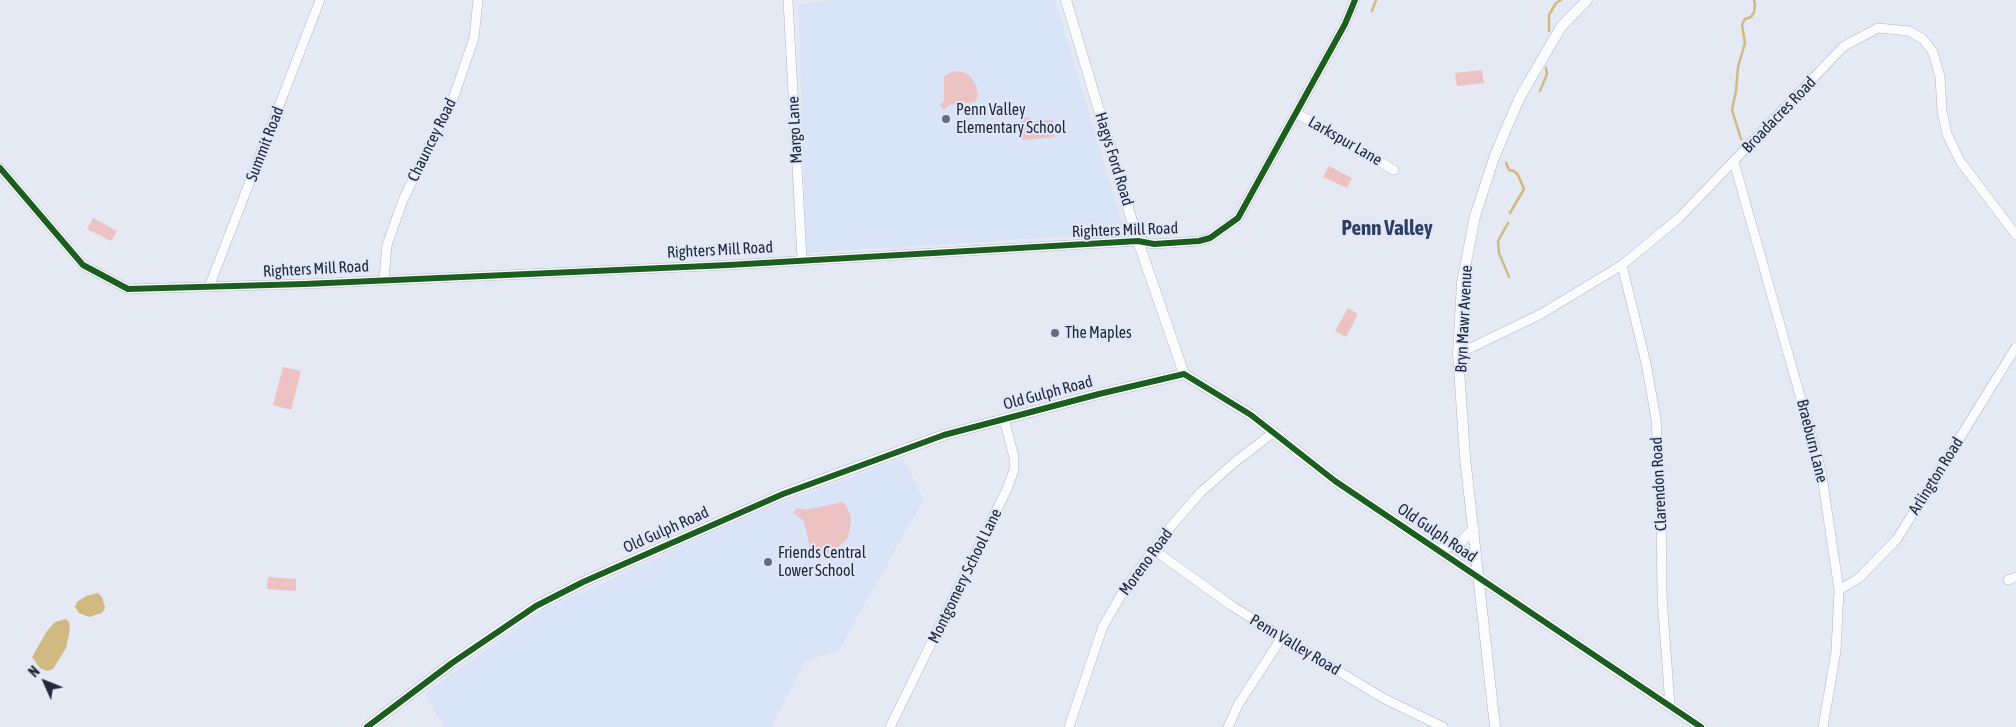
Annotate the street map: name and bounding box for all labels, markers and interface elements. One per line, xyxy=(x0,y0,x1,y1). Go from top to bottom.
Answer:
street label: Broadacres Road xyxy=(1738,73,1820,157)
street label: Chauncey Road xyxy=(404,95,460,185)
street label: Margo Lane xyxy=(784,96,806,164)
place label: Penn Valley Elementary School xyxy=(956,100,1066,138)
street label: Summit Road xyxy=(242,104,288,184)
street label: Hagys Ford Road xyxy=(1091,110,1137,208)
street label: Larkspur Lane xyxy=(1305,112,1385,170)
marker: Penn Valley Elementary School xyxy=(940,113,952,125)
district label: Penn Valley xyxy=(1341,215,1433,241)
street label: Righters Mill Road xyxy=(1072,219,1178,241)
street label: Righters Mill Road xyxy=(666,238,774,262)
street label: Righters Mill Road xyxy=(262,257,370,281)
street label: Bryn Mawr Avenue xyxy=(1452,265,1476,373)
place label: The Maples xyxy=(1065,323,1132,343)
marker: The Maples xyxy=(1049,327,1061,339)
street label: Old Gulph Road xyxy=(1001,372,1095,414)
street label: Braeburn Lane xyxy=(1792,397,1832,485)
street label: Arlington Road xyxy=(1905,434,1967,518)
street label: Clarendon Road xyxy=(1647,436,1671,532)
street label: Old Gulph Road xyxy=(1394,499,1480,567)
street label: Old Gulph Road xyxy=(620,503,712,557)
street label: Montgomery School Lane xyxy=(924,506,1006,646)
street label: Moreno Road xyxy=(1115,525,1177,599)
place label: Friends Central Lower School xyxy=(778,543,866,581)
marker: Friends Central Lower School xyxy=(762,556,774,568)
street label: Penn Valley Road xyxy=(1246,610,1344,680)
north arrow xyxy=(20,657,70,707)
text: N xyxy=(26,663,43,680)

